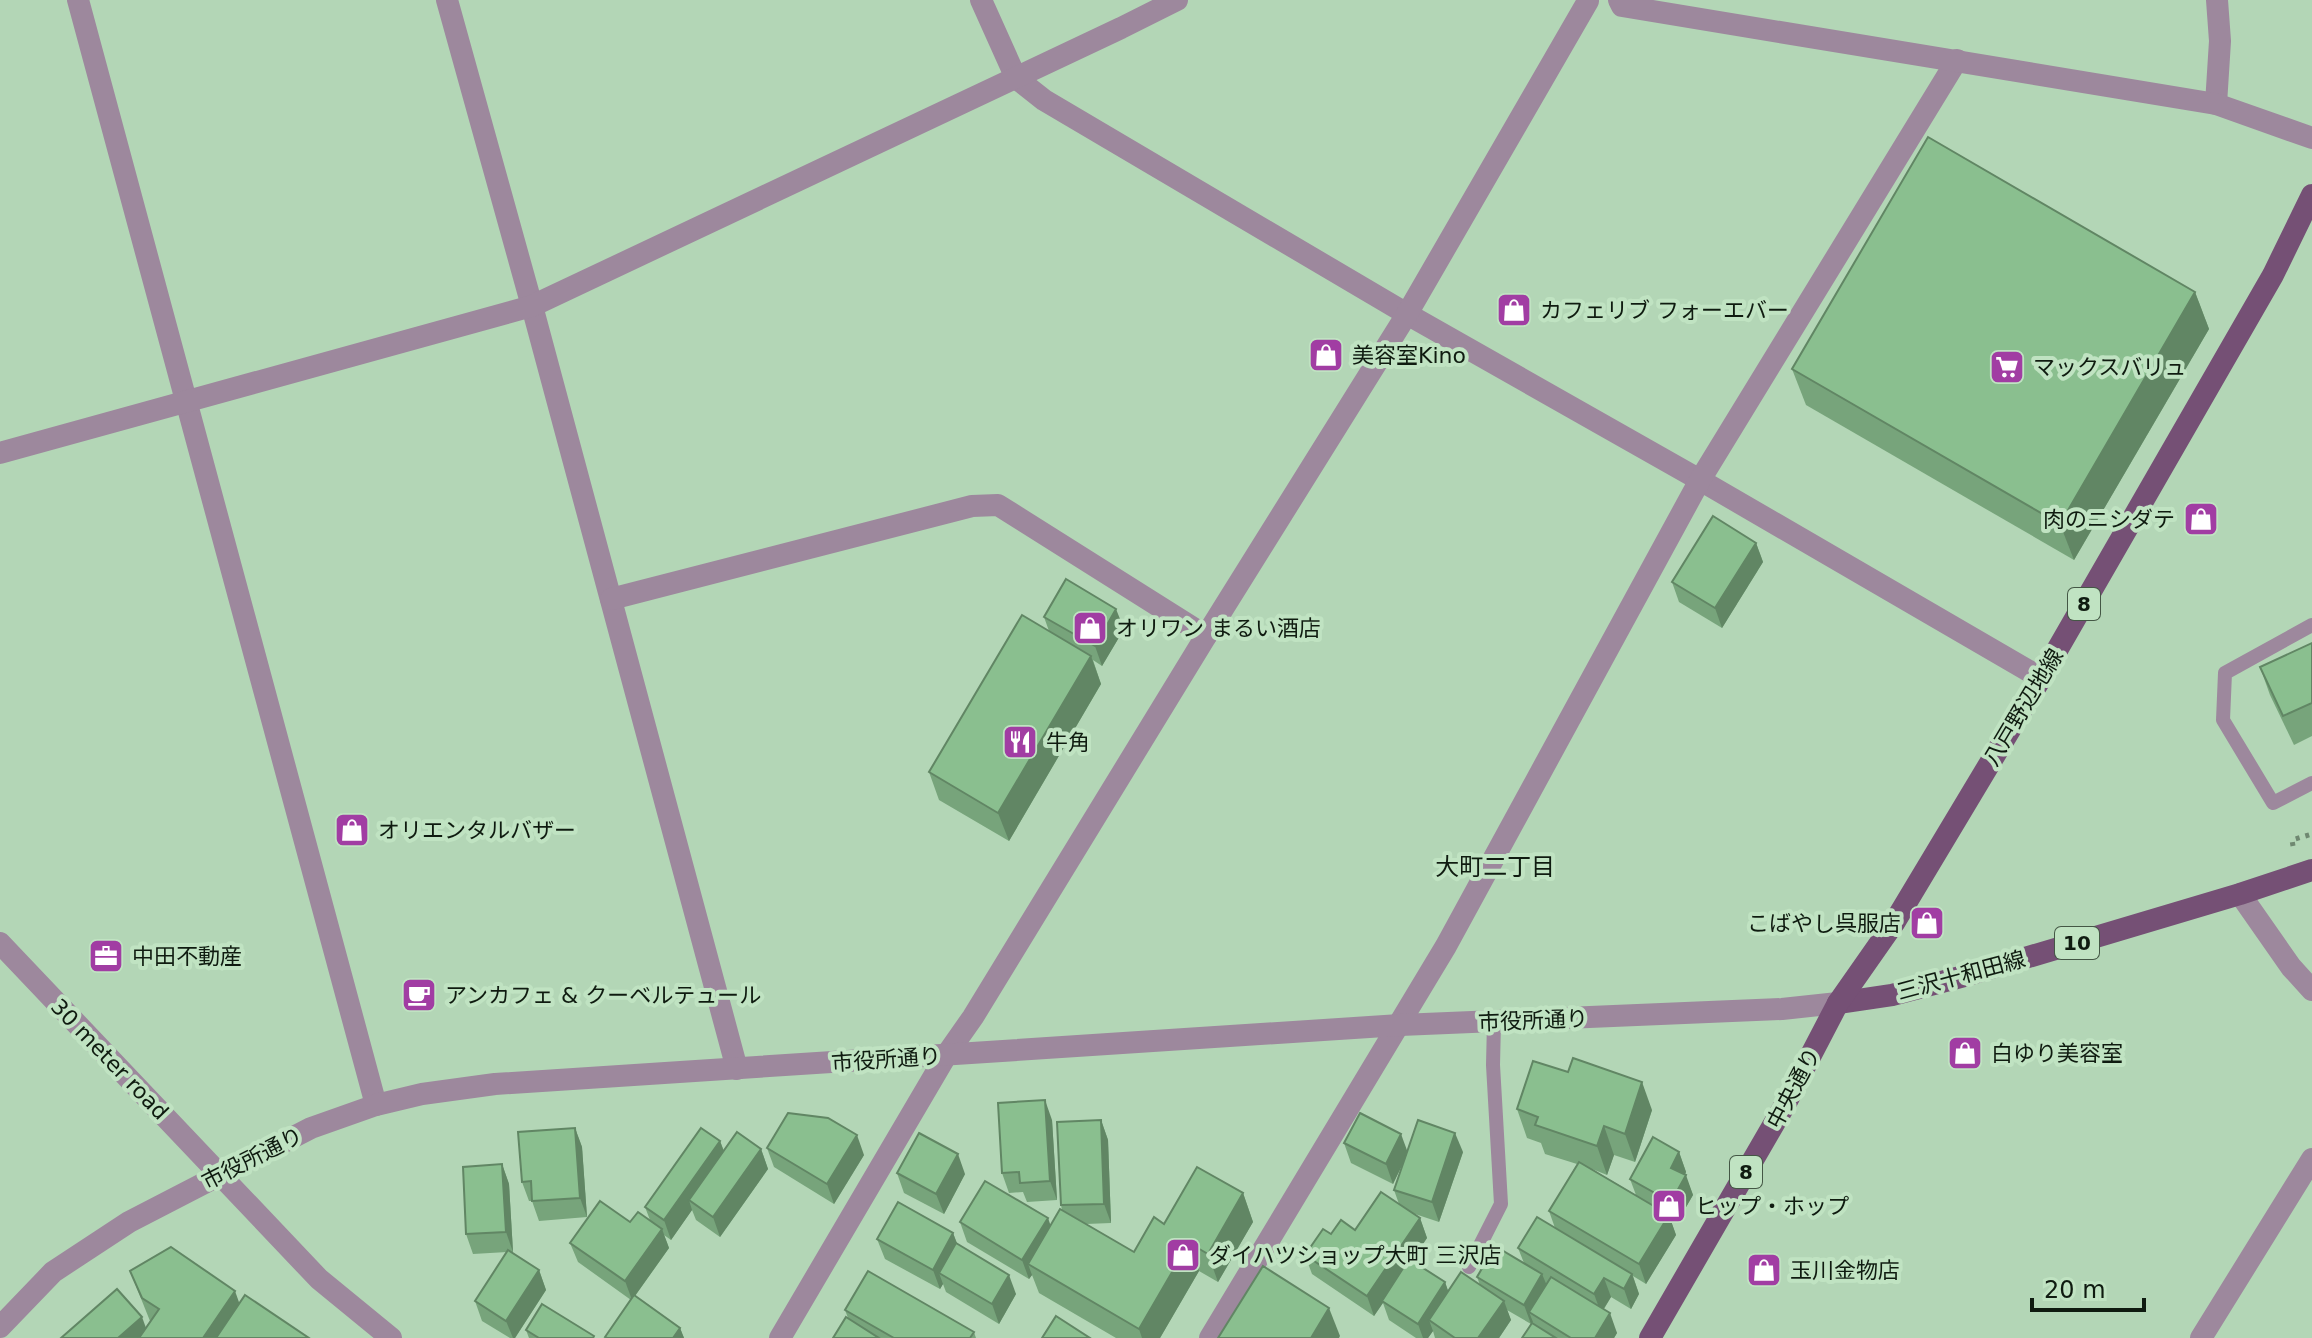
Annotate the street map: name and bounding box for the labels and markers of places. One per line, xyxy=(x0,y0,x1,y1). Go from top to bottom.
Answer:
shop icon: カフェリブ フォーエバー xyxy=(1495,291,1533,329)
place label: カフェリブ フォーエバー xyxy=(1540,298,1789,323)
shop icon: 美容室Kino xyxy=(1307,336,1345,374)
place label: 美容室Kino xyxy=(1352,343,1466,368)
supermarket icon: マックスバリュ xyxy=(1988,348,2026,386)
place label: マックスバリュ xyxy=(2033,355,2186,380)
shop icon: 肉のニシダテ xyxy=(2182,500,2220,538)
place label: 肉のニシダテ xyxy=(2043,507,2175,532)
shop icon: オリワン まるい酒店 xyxy=(1071,609,1109,647)
place label: オリワン まるい酒店 xyxy=(1116,616,1321,641)
restaurant icon: 牛角 xyxy=(1001,723,1039,761)
place label: 牛角 xyxy=(1046,730,1090,755)
shop icon: オリエンタルバザー xyxy=(333,811,371,849)
place label: オリエンタルバザー xyxy=(378,818,576,843)
shop icon: こばやし呉服店 xyxy=(1908,904,1946,942)
place label: こばやし呉服店 xyxy=(1747,911,1901,936)
office icon: 中田不動産 xyxy=(87,937,125,975)
place label: 中田不動産 xyxy=(132,944,242,969)
cafe icon: アンカフェ & クーベルテュール xyxy=(400,976,438,1014)
place label: アンカフェ & クーベルテュール xyxy=(445,983,761,1008)
shop icon: 白ゆり美容室 xyxy=(1946,1034,1984,1072)
place label: 白ゆり美容室 xyxy=(1991,1041,2123,1066)
shop icon: ヒップ・ホップ xyxy=(1650,1187,1688,1225)
place label: ヒップ・ホップ xyxy=(1695,1194,1849,1219)
shop icon: ダイハツショップ大町 三沢店 xyxy=(1164,1236,1202,1274)
place label: ダイハツショップ大町 三沢店 xyxy=(1209,1243,1502,1268)
shop icon: 玉川金物店 xyxy=(1745,1251,1783,1289)
place label: 玉川金物店 xyxy=(1790,1258,1900,1283)

